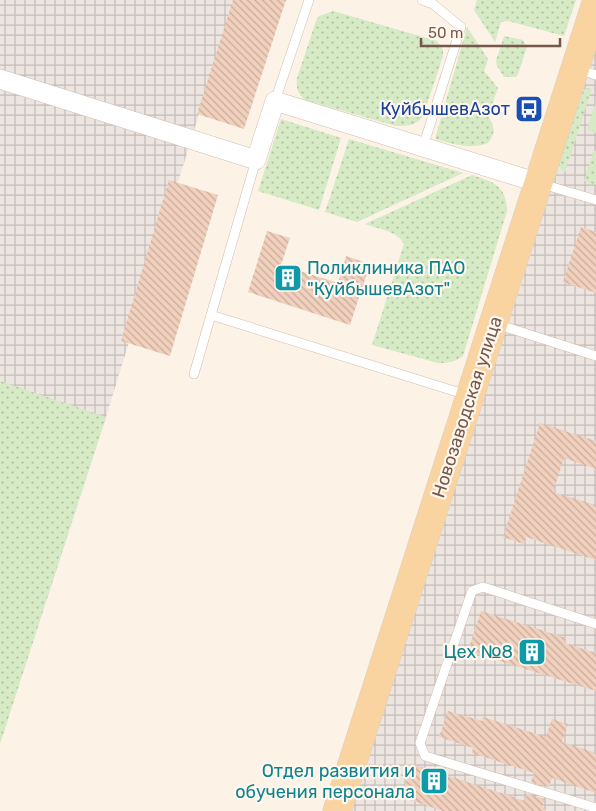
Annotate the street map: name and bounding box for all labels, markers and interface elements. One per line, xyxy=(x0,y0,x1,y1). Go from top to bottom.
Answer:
scale bar xyxy=(421,15,560,47)
text: 50 m xyxy=(428,24,463,42)
bus stop icon: КуйбышевАзот xyxy=(514,94,544,124)
place label: КуйбышевАзот xyxy=(380,98,510,120)
place label: Поликлиника ПАО "КуйбышевАзот" xyxy=(307,257,465,300)
building icon: Поликлиника ПАО "КуйбышевАзот" xyxy=(273,263,303,293)
street label: Новозаводская улица xyxy=(427,313,507,501)
building icon: Цех №8 xyxy=(517,637,547,667)
place label: Цех №8 xyxy=(443,641,513,663)
place label: Отдел развития и обучения персонала xyxy=(235,760,415,803)
building icon: Отдел развития и обучения персонала xyxy=(419,766,449,796)

